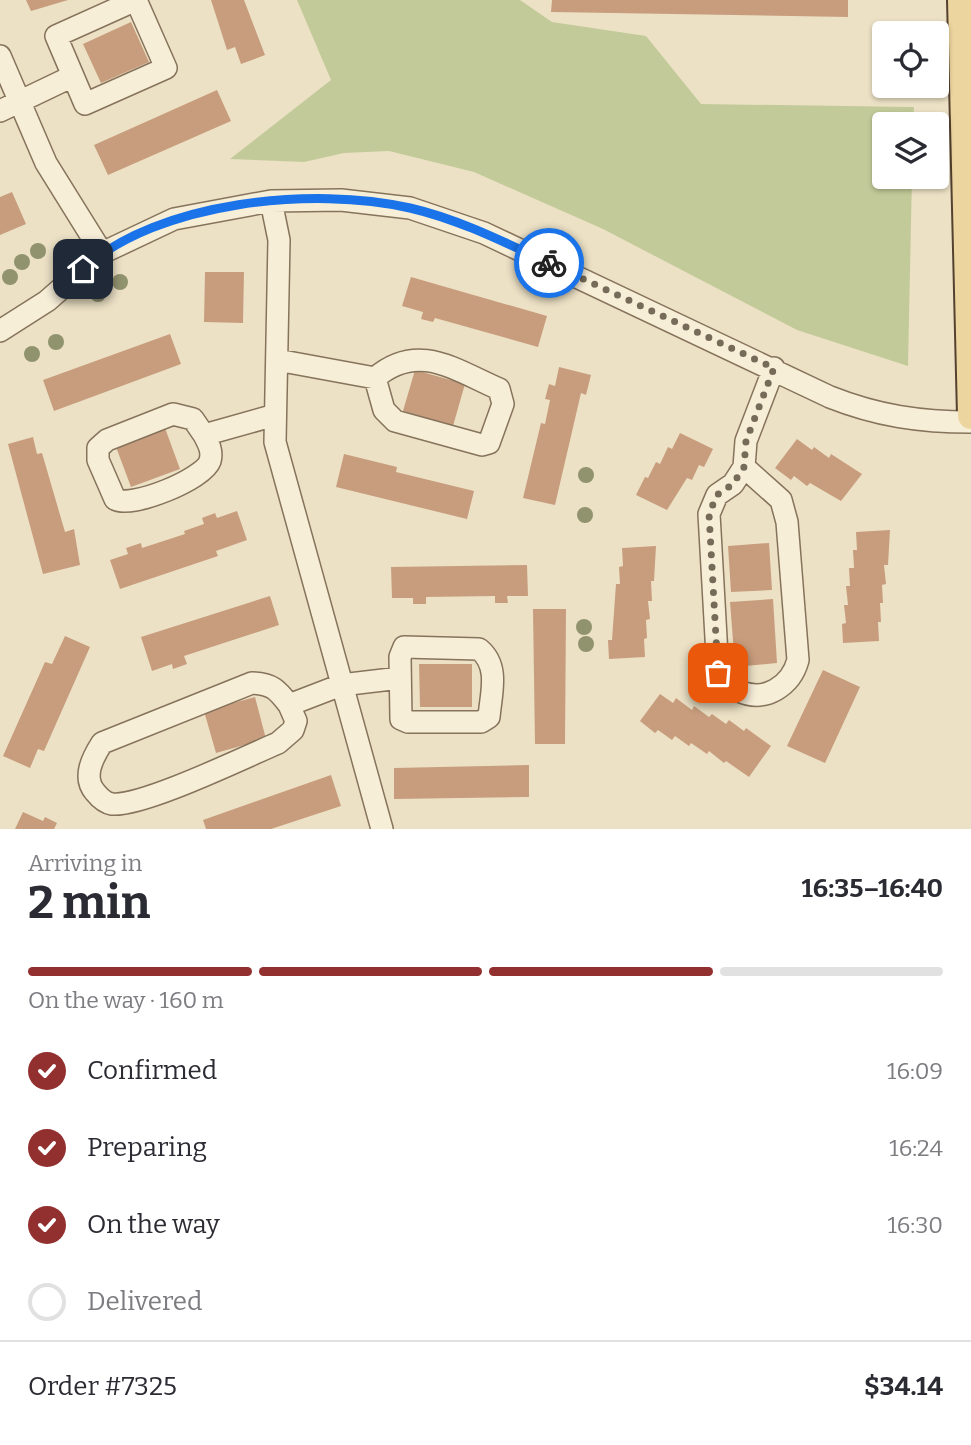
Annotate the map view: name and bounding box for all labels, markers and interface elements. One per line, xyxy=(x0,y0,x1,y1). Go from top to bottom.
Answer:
map controls xyxy=(872,21,949,189)
button: locate xyxy=(872,21,949,98)
button: layers xyxy=(872,112,949,189)
courier xyxy=(514,228,584,298)
pin xyxy=(53,239,113,299)
icon: bike xyxy=(530,244,568,282)
icon: home xyxy=(64,250,102,288)
pin xyxy=(688,643,748,703)
icon: bag xyxy=(699,654,737,692)
text: Arriving in xyxy=(28,849,142,877)
text: 16:35–16:40 xyxy=(802,873,943,904)
text: 2 min xyxy=(28,875,150,930)
text: On the way · 160 m xyxy=(28,986,224,1014)
icon: check xyxy=(28,1052,66,1090)
text: Confirmed xyxy=(87,1055,217,1086)
text: 16:09 xyxy=(887,1057,943,1085)
icon: check xyxy=(28,1129,66,1167)
text: Preparing xyxy=(87,1132,207,1163)
text: 16:24 xyxy=(889,1134,943,1162)
icon: check xyxy=(28,1206,66,1244)
text: On the way xyxy=(87,1209,220,1240)
text: 16:30 xyxy=(887,1211,943,1239)
text: Delivered xyxy=(87,1286,202,1317)
text: Order #7325 xyxy=(28,1371,177,1402)
text: $34.14 xyxy=(864,1371,943,1402)

